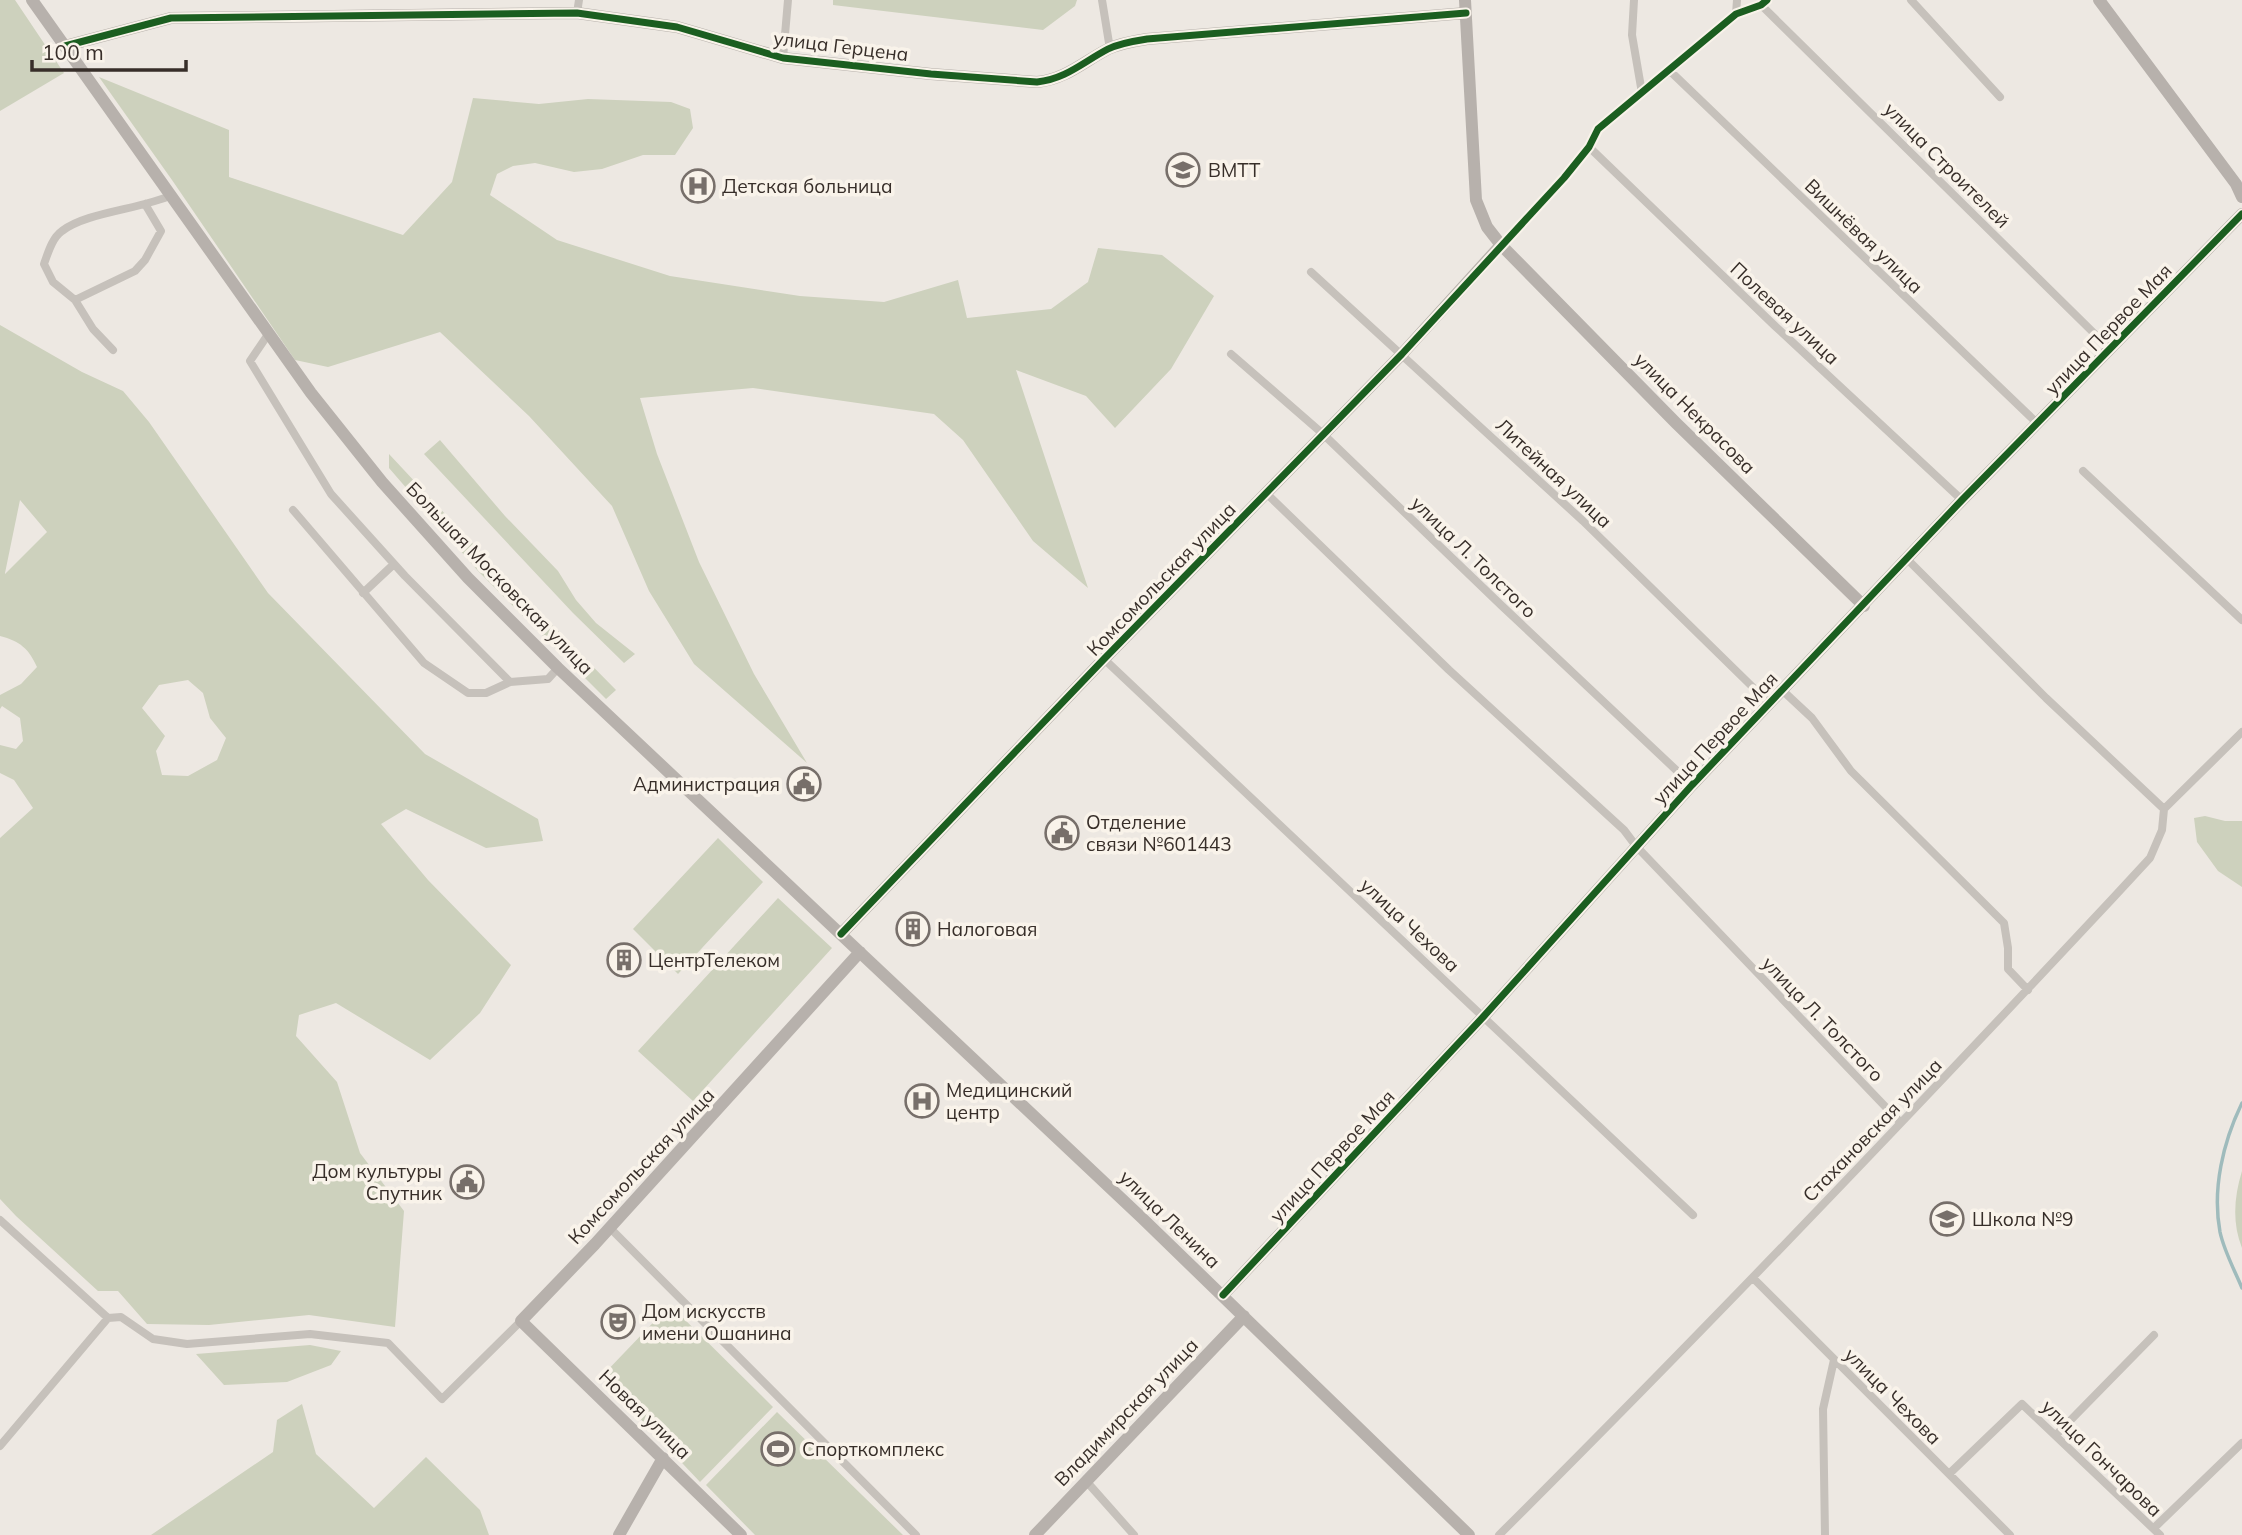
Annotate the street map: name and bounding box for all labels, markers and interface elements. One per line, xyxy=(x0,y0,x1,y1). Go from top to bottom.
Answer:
street label: улица Герцена xyxy=(772,26,910,66)
scale bar xyxy=(32,28,186,72)
text: 100 m xyxy=(42,39,104,65)
street label: улица Строителей xyxy=(1879,97,2015,233)
school or university icon: ВМТТ xyxy=(1164,151,1202,189)
place label: ВМТТ xyxy=(1208,158,1261,182)
hospital icon: Детская больница xyxy=(679,167,717,205)
place label: Детская больница xyxy=(722,174,893,198)
street label: Вишнёвая улица xyxy=(1800,174,1928,298)
street label: Полевая улица xyxy=(1726,256,1844,370)
street label: улица Первое Мая xyxy=(2039,259,2177,399)
street label: улица Некрасова xyxy=(1629,347,1761,479)
street label: Литейная улица xyxy=(1491,413,1617,533)
street label: Большая Московская улица xyxy=(401,477,599,679)
street label: улица Л. Толстого xyxy=(1406,491,1542,623)
street label: Комсомольская улица xyxy=(1081,497,1241,661)
street label: улица Первое Мая xyxy=(1647,667,1783,809)
public building icon: Администрация xyxy=(785,765,823,803)
place label: Администрация xyxy=(633,772,780,796)
place label: Отделение связи №601443 xyxy=(1086,810,1232,856)
public building icon: Отделение связи №601443 xyxy=(1043,814,1081,852)
street label: улица Чехова xyxy=(1355,873,1465,977)
building icon: Налоговая xyxy=(894,910,932,948)
place label: Налоговая xyxy=(937,917,1037,941)
building icon: ЦентрТелеком xyxy=(605,941,643,979)
place label: ЦентрТелеком xyxy=(648,948,780,972)
street label: улица Л. Толстого xyxy=(1757,951,1889,1087)
street label: Стахановская улица xyxy=(1797,1053,1947,1207)
place label: Медицинский центр xyxy=(946,1078,1072,1124)
hospital icon: Медицинский центр xyxy=(903,1082,941,1120)
street label: Комсомольская улица xyxy=(563,1083,719,1249)
street label: улица Первое Мая xyxy=(1264,1085,1400,1227)
place label: Дом культуры Спутник xyxy=(312,1159,443,1205)
public building icon: Дом культуры Спутник xyxy=(448,1163,486,1201)
street label: улица Ленина xyxy=(1115,1165,1225,1273)
school or university icon: Школа №9 xyxy=(1928,1200,1966,1238)
place label: Школа №9 xyxy=(1972,1207,2073,1231)
place label: Дом искусств имени Ошанина xyxy=(642,1299,792,1345)
theatre icon: Дом искусств имени Ошанина xyxy=(599,1303,637,1341)
street label: Владимирская улица xyxy=(1049,1333,1203,1491)
street label: улица Чехова xyxy=(1840,1343,1946,1449)
street label: Новая улица xyxy=(594,1364,696,1464)
street label: улица Гончарова xyxy=(2037,1394,2167,1522)
sports icon: Спорткомплекс xyxy=(759,1430,797,1468)
place label: Спорткомплекс xyxy=(802,1437,944,1461)

